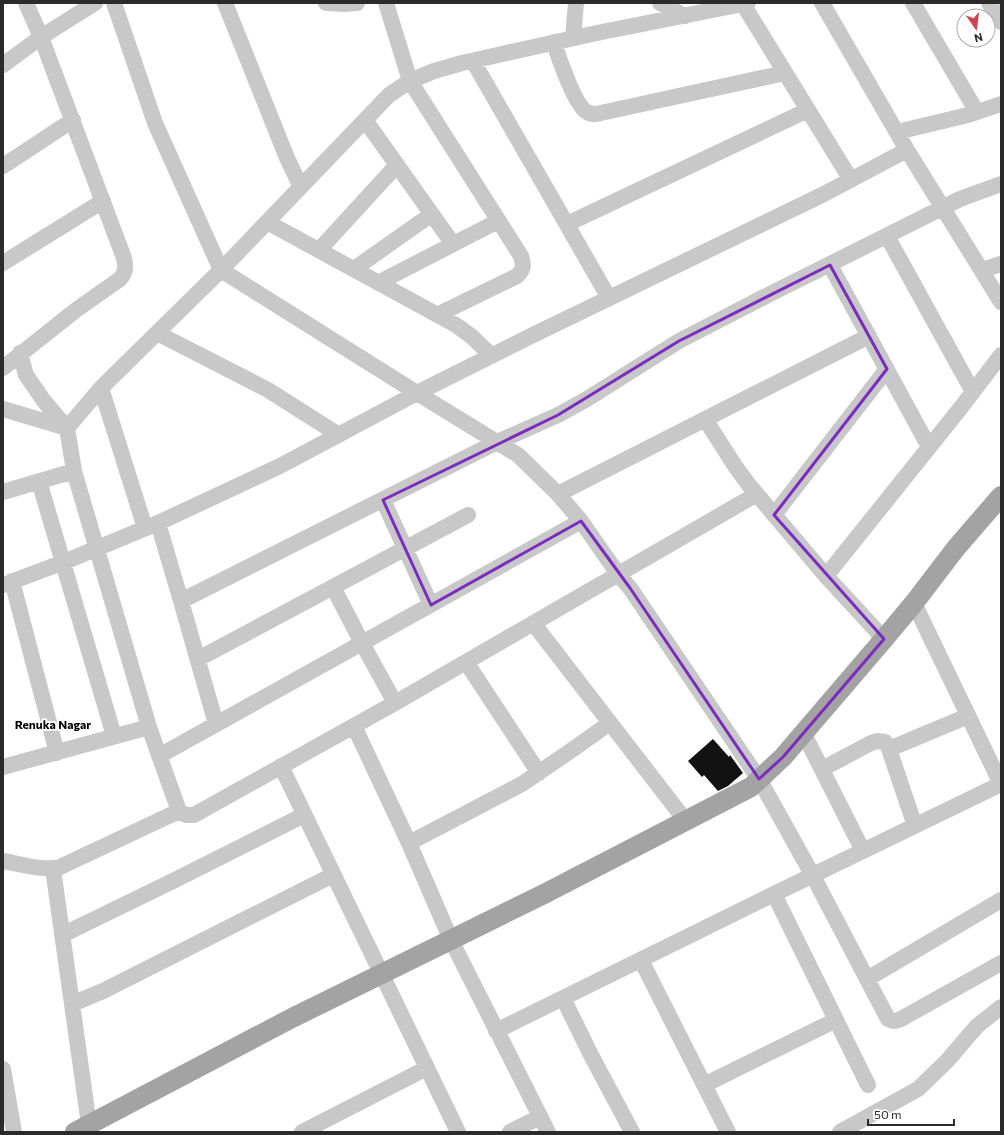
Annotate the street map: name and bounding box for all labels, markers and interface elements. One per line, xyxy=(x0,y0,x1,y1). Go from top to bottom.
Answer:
north arrow xyxy=(956,8,996,48)
text: N xyxy=(973,31,984,45)
district label: Renuka Nagar xyxy=(15,717,91,731)
scale bar xyxy=(868,1101,954,1127)
text: 50 m xyxy=(874,1107,902,1121)

